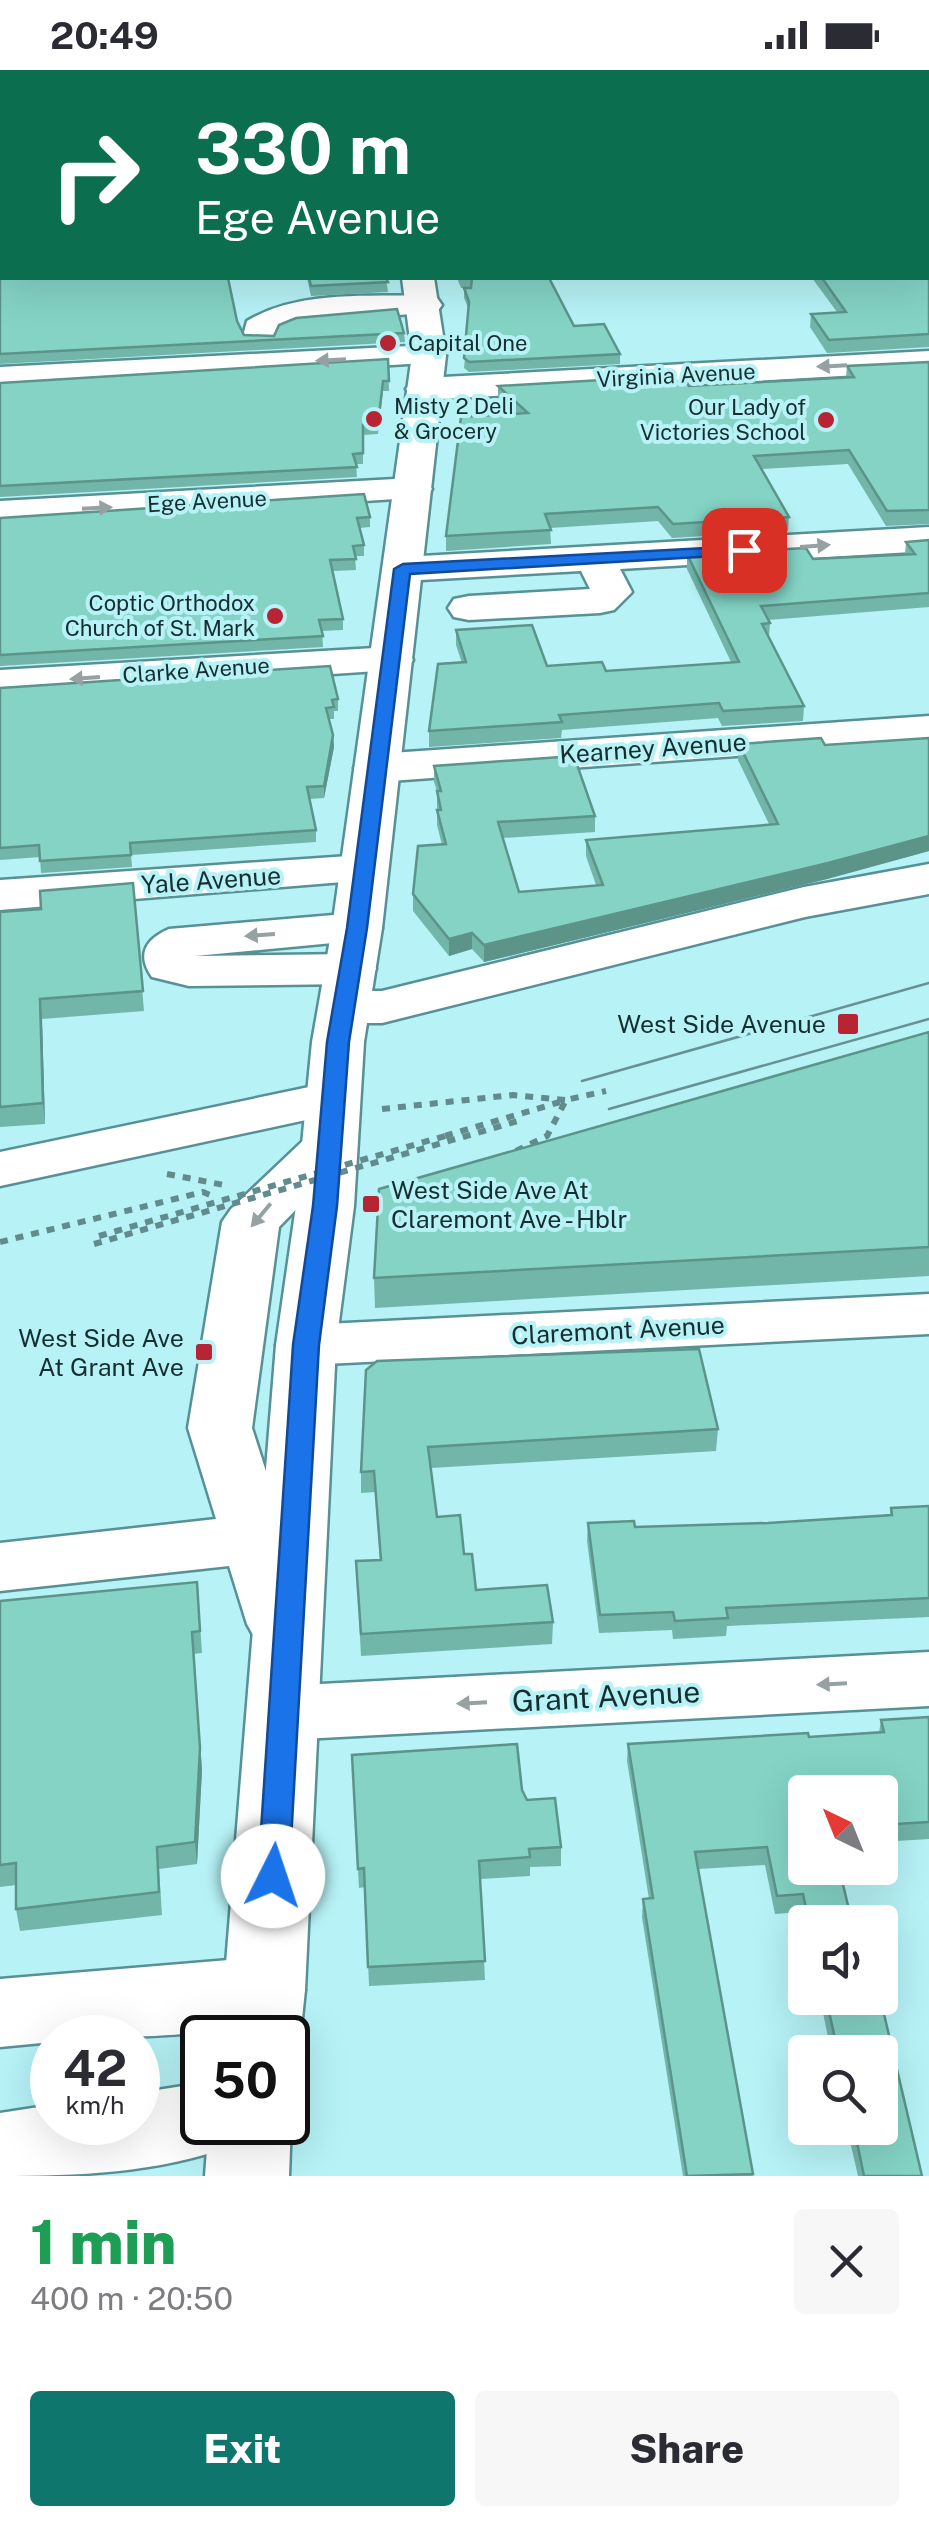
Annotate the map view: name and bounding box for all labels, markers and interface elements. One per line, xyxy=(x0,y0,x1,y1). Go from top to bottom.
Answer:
text: 20:49 xyxy=(50,13,159,58)
text: 330 m xyxy=(195,107,411,190)
icon: right xyxy=(30,110,160,240)
text: Ege Avenue xyxy=(195,191,440,244)
place label: Capital One xyxy=(408,330,528,356)
marker: Capital One xyxy=(377,332,399,354)
one-way arrow xyxy=(315,352,347,368)
street label: Virginia Avenue xyxy=(596,358,756,392)
one-way arrow xyxy=(815,358,847,374)
place label: Misty 2 Deli & Grocery xyxy=(394,393,514,444)
place label: Our Lady of Victories School xyxy=(640,394,806,445)
marker: Misty 2 Deli & Grocery xyxy=(363,408,385,430)
marker: Our Lady of Victories School xyxy=(815,409,837,431)
street label: Ege Avenue xyxy=(146,485,268,517)
one-way arrow xyxy=(82,500,114,516)
pin xyxy=(702,508,787,593)
icon: arrive xyxy=(717,523,772,578)
one-way arrow xyxy=(799,538,831,554)
place label: Coptic Orthodox Church of St. Mark xyxy=(65,590,255,641)
marker: Coptic Orthodox Church of St. Mark xyxy=(264,605,286,627)
street label: Clarke Avenue xyxy=(121,652,271,688)
one-way arrow xyxy=(68,670,100,686)
street label: Kearney Avenue xyxy=(558,726,748,770)
street label: Yale Avenue xyxy=(140,860,282,900)
one-way arrow xyxy=(243,927,275,943)
place label: West Side Avenue xyxy=(617,1009,826,1039)
marker: West Side Avenue xyxy=(835,1011,861,1037)
place label: West Side Ave At Claremont Ave - Hblr xyxy=(391,1175,627,1234)
marker: West Side Ave At Claremont Ave - Hblr xyxy=(360,1193,382,1215)
one-way arrow xyxy=(250,1202,272,1228)
street label: Claremont Avenue xyxy=(511,1309,725,1351)
place label: West Side Ave At Grant Ave xyxy=(18,1323,184,1382)
marker: West Side Ave At Grant Ave xyxy=(193,1341,215,1363)
street label: Grant Avenue xyxy=(511,1673,701,1719)
one-way arrow xyxy=(815,1676,847,1692)
one-way arrow xyxy=(456,1695,488,1711)
north arrow xyxy=(788,1775,898,1885)
map controls xyxy=(788,1775,898,2145)
position arrow xyxy=(221,1824,325,1928)
button: sound xyxy=(788,1905,898,2015)
speed limit sign: 50 xyxy=(180,2015,310,2145)
button: search xyxy=(788,2035,898,2145)
text: 42 xyxy=(63,2038,127,2097)
text: km/h xyxy=(66,2090,124,2120)
text: 1 min xyxy=(30,2207,177,2278)
button: close xyxy=(794,2209,899,2314)
text: 400 m · 20:50 xyxy=(30,2280,233,2317)
button: Exit xyxy=(30,2391,455,2506)
button: Share xyxy=(475,2391,899,2506)

